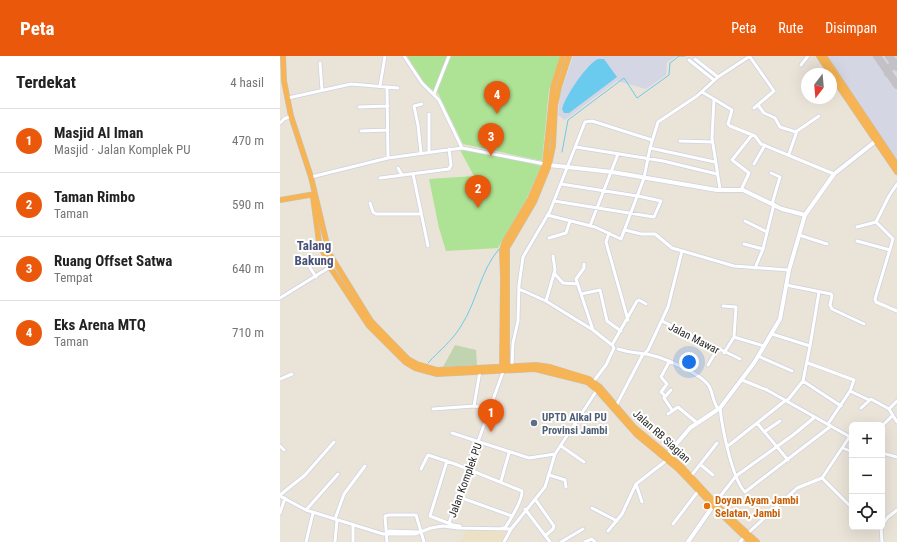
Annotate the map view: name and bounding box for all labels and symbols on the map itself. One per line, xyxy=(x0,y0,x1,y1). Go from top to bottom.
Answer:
north arrow xyxy=(801,68,837,104)
pin: 4 xyxy=(484,81,510,114)
pin: 3 xyxy=(478,123,504,156)
pin: 2 xyxy=(465,175,491,208)
district label: Talang Bakung xyxy=(295,238,333,268)
street label: Jalan Mawar xyxy=(666,320,722,357)
your location xyxy=(679,352,699,372)
pin: 1 xyxy=(478,399,504,432)
street label: Jalan RB Siagian xyxy=(630,407,693,466)
place label: UPTD Alkal PU Provinsi Jambi xyxy=(542,411,608,437)
marker: UPTD Alkal PU Provinsi Jambi xyxy=(529,418,539,428)
street label: Jalan Komplek PU xyxy=(446,441,485,519)
place label: Doyan Ayam Jambi Selatan, Jambi xyxy=(715,494,799,520)
marker: Doyan Ayam Jambi Selatan, Jambi xyxy=(702,501,712,511)

